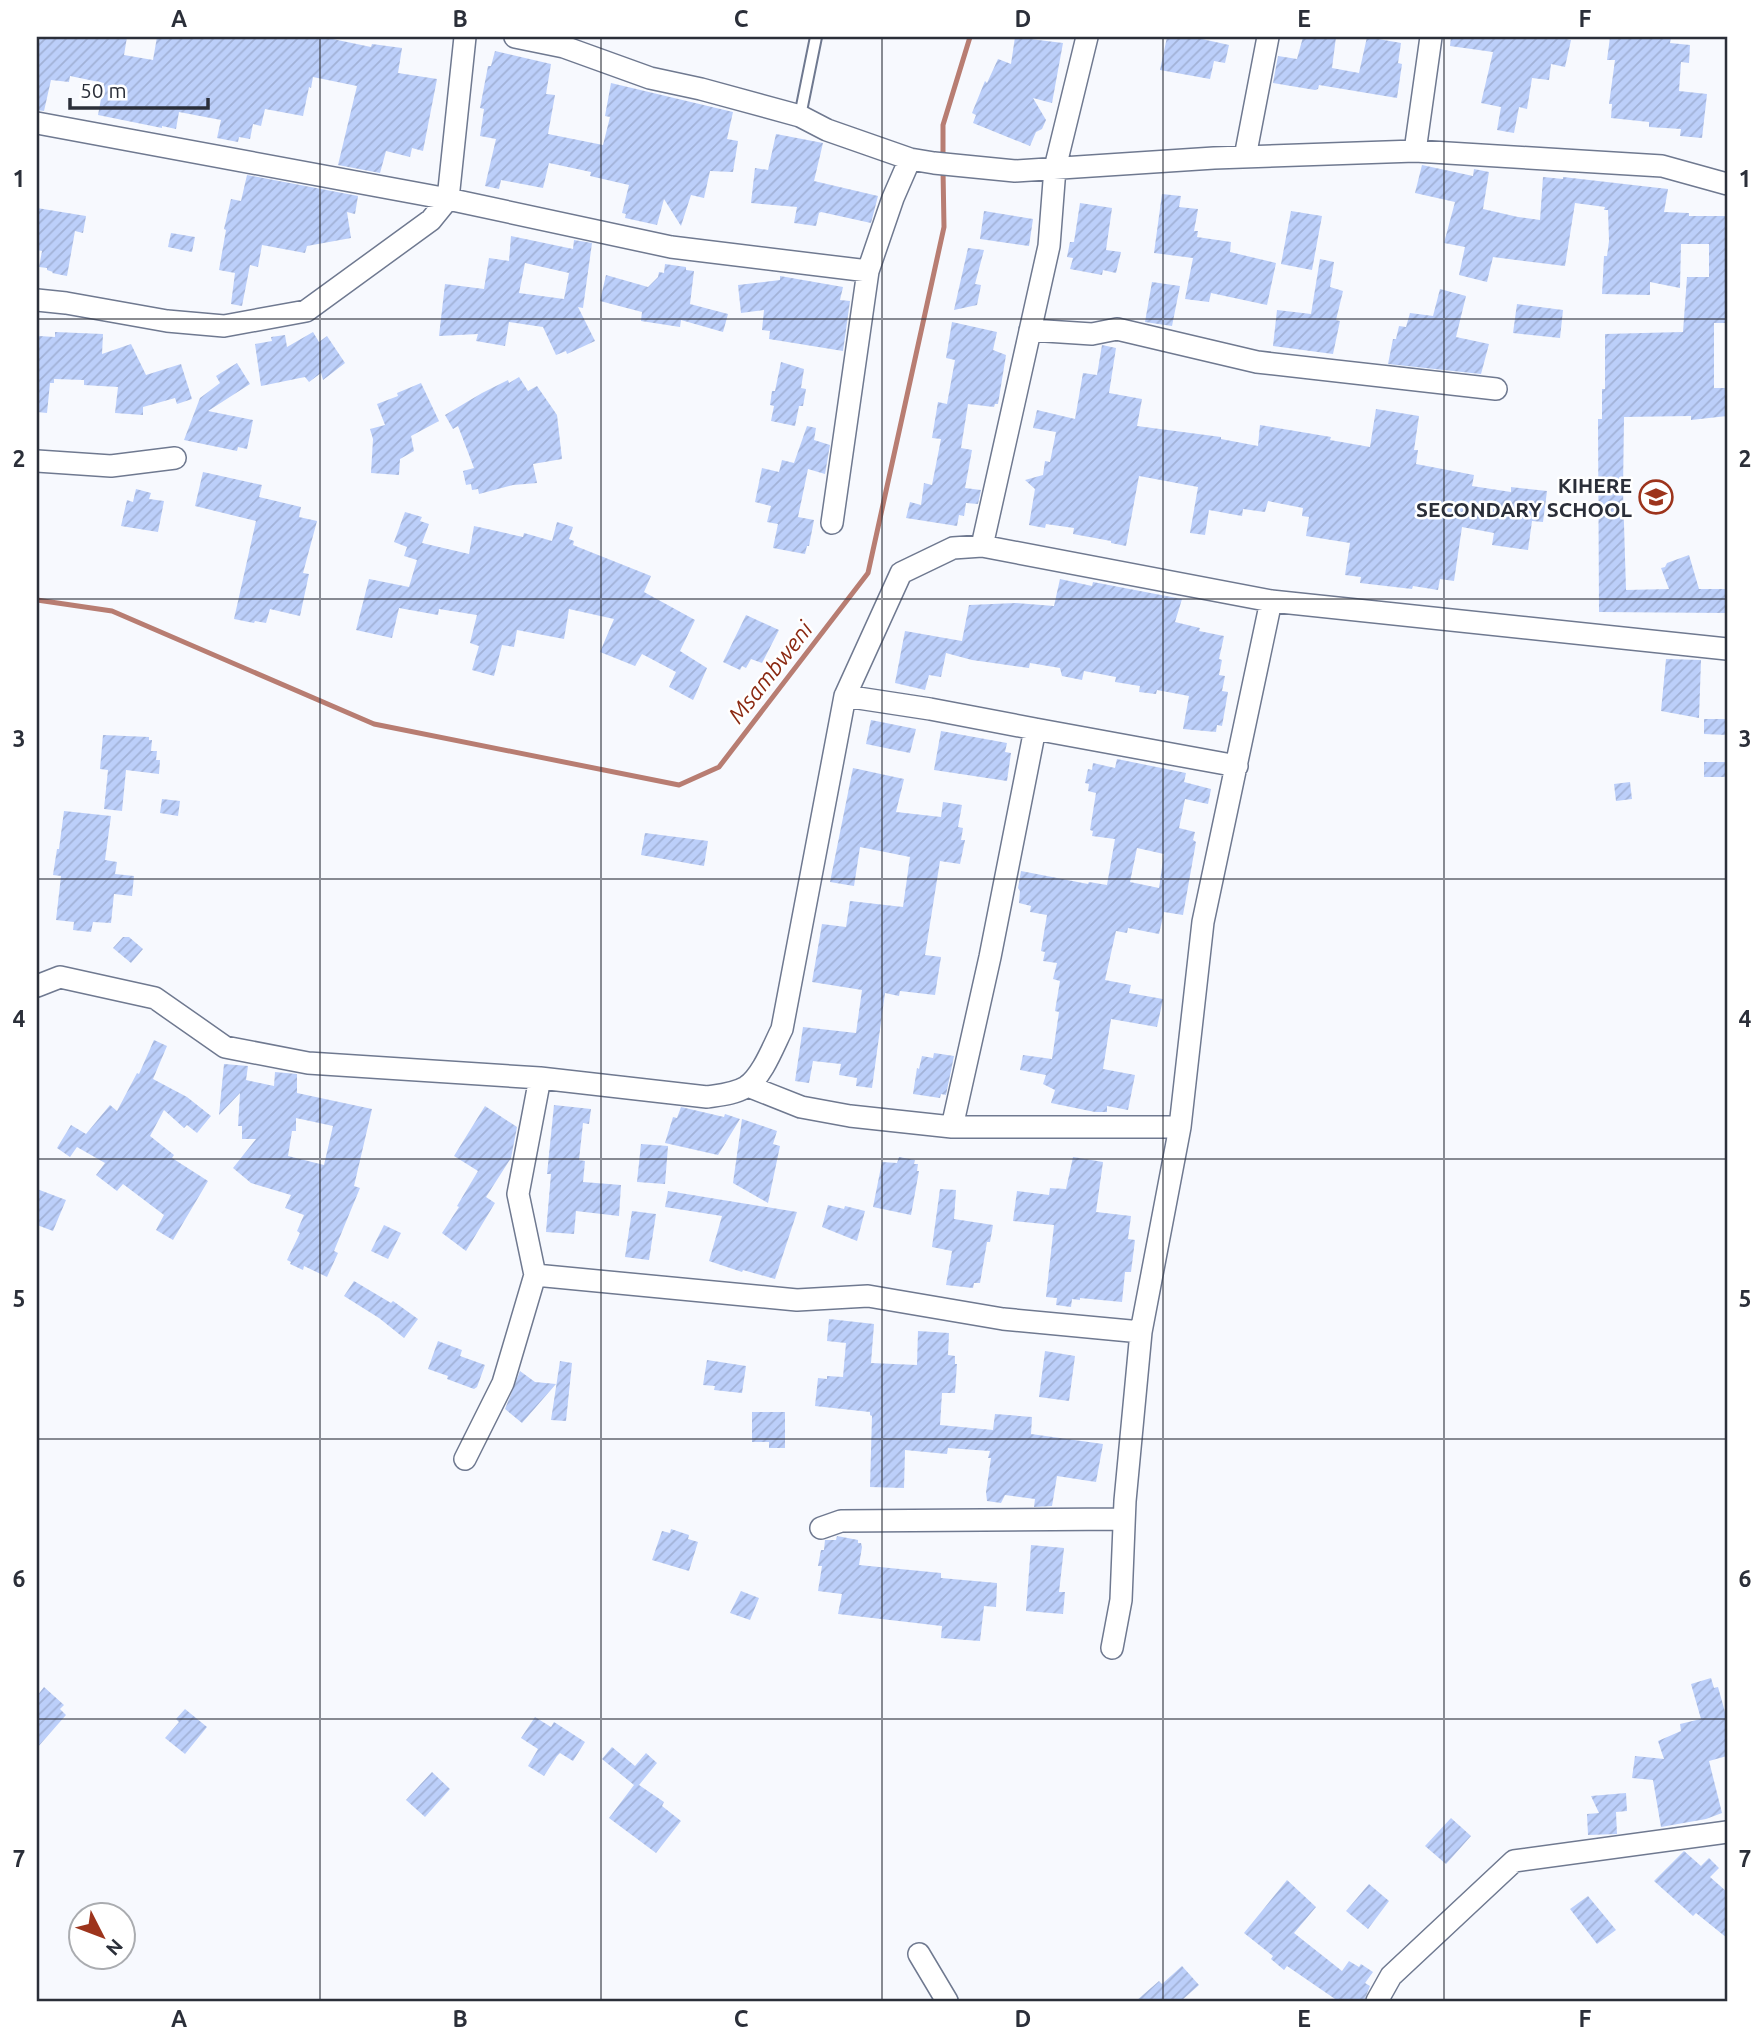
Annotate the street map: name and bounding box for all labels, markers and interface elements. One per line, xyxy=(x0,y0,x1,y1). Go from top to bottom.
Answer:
text: A xyxy=(171,6,187,31)
text: B xyxy=(452,6,468,31)
text: C xyxy=(734,6,749,31)
text: D xyxy=(1015,6,1031,31)
text: E xyxy=(1297,6,1311,31)
text: F xyxy=(1579,6,1592,31)
scale bar xyxy=(70,66,208,110)
text: 50 m xyxy=(80,78,127,102)
text: 1 xyxy=(13,166,25,191)
text: 1 xyxy=(1739,166,1751,191)
text: 2 xyxy=(13,446,25,471)
text: 2 xyxy=(1739,446,1751,471)
place label: KIHERE SECONDARY SCHOOL xyxy=(1416,473,1632,521)
school or university icon: KIHERE SECONDARY SCHOOL xyxy=(1637,478,1675,516)
water label: Msambweni xyxy=(723,615,818,728)
text: 3 xyxy=(13,726,25,751)
text: 3 xyxy=(1739,726,1751,751)
text: 4 xyxy=(13,1006,26,1031)
text: 4 xyxy=(1739,1006,1752,1031)
text: 5 xyxy=(13,1286,25,1311)
text: 5 xyxy=(1739,1286,1751,1311)
text: 6 xyxy=(13,1566,26,1591)
text: 6 xyxy=(1739,1566,1752,1591)
text: 7 xyxy=(13,1846,25,1871)
text: 7 xyxy=(1739,1846,1751,1871)
north arrow xyxy=(66,1902,136,1972)
text: N xyxy=(102,1935,128,1960)
text: A xyxy=(171,2006,187,2031)
text: B xyxy=(452,2006,468,2031)
text: C xyxy=(734,2006,749,2031)
text: D xyxy=(1015,2006,1031,2031)
text: E xyxy=(1297,2006,1311,2031)
text: F xyxy=(1579,2006,1592,2031)

